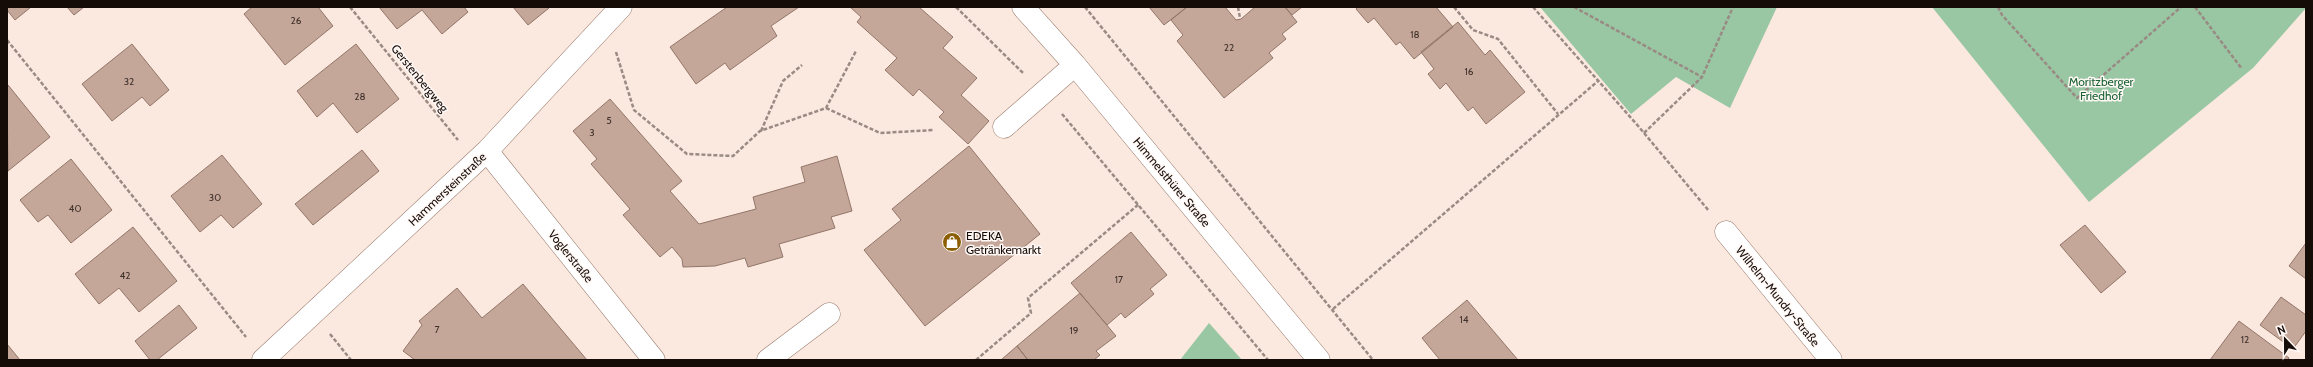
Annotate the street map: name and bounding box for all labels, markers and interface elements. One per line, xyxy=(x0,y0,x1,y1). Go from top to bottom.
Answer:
house number: 26 xyxy=(291,14,302,27)
house number: 18 xyxy=(1410,28,1420,41)
street label: Gerstenbergweg xyxy=(388,41,453,116)
house number: 22 xyxy=(1224,41,1234,54)
house number: 16 xyxy=(1465,65,1474,78)
park label: Moritzberger Friedhof xyxy=(2069,74,2134,103)
house number: 32 xyxy=(124,75,134,88)
house number: 28 xyxy=(354,90,366,103)
house number: 5 xyxy=(606,114,612,127)
house number: 3 xyxy=(589,126,595,139)
street label: Himmelsthürer Straße xyxy=(1130,134,1214,230)
street label: Hammersteinstraße xyxy=(405,149,489,229)
house number: 30 xyxy=(209,191,221,204)
house number: 40 xyxy=(69,202,81,215)
street label: Voglerstraße xyxy=(545,227,597,285)
place label: EDEKA Getränkemarkt xyxy=(966,228,1041,257)
shop icon: EDEKA Getränkemarkt xyxy=(941,231,963,253)
street label: Wilhelm-Mundry-Straße xyxy=(1733,243,1823,349)
house number: 42 xyxy=(119,269,131,282)
house number: 17 xyxy=(1115,273,1123,286)
house number: 14 xyxy=(1459,313,1469,326)
north arrow xyxy=(2265,319,2305,359)
text: N xyxy=(2275,322,2287,338)
house number: 7 xyxy=(434,323,440,336)
house number: 19 xyxy=(1070,324,1079,337)
house number: 12 xyxy=(2241,333,2249,346)

